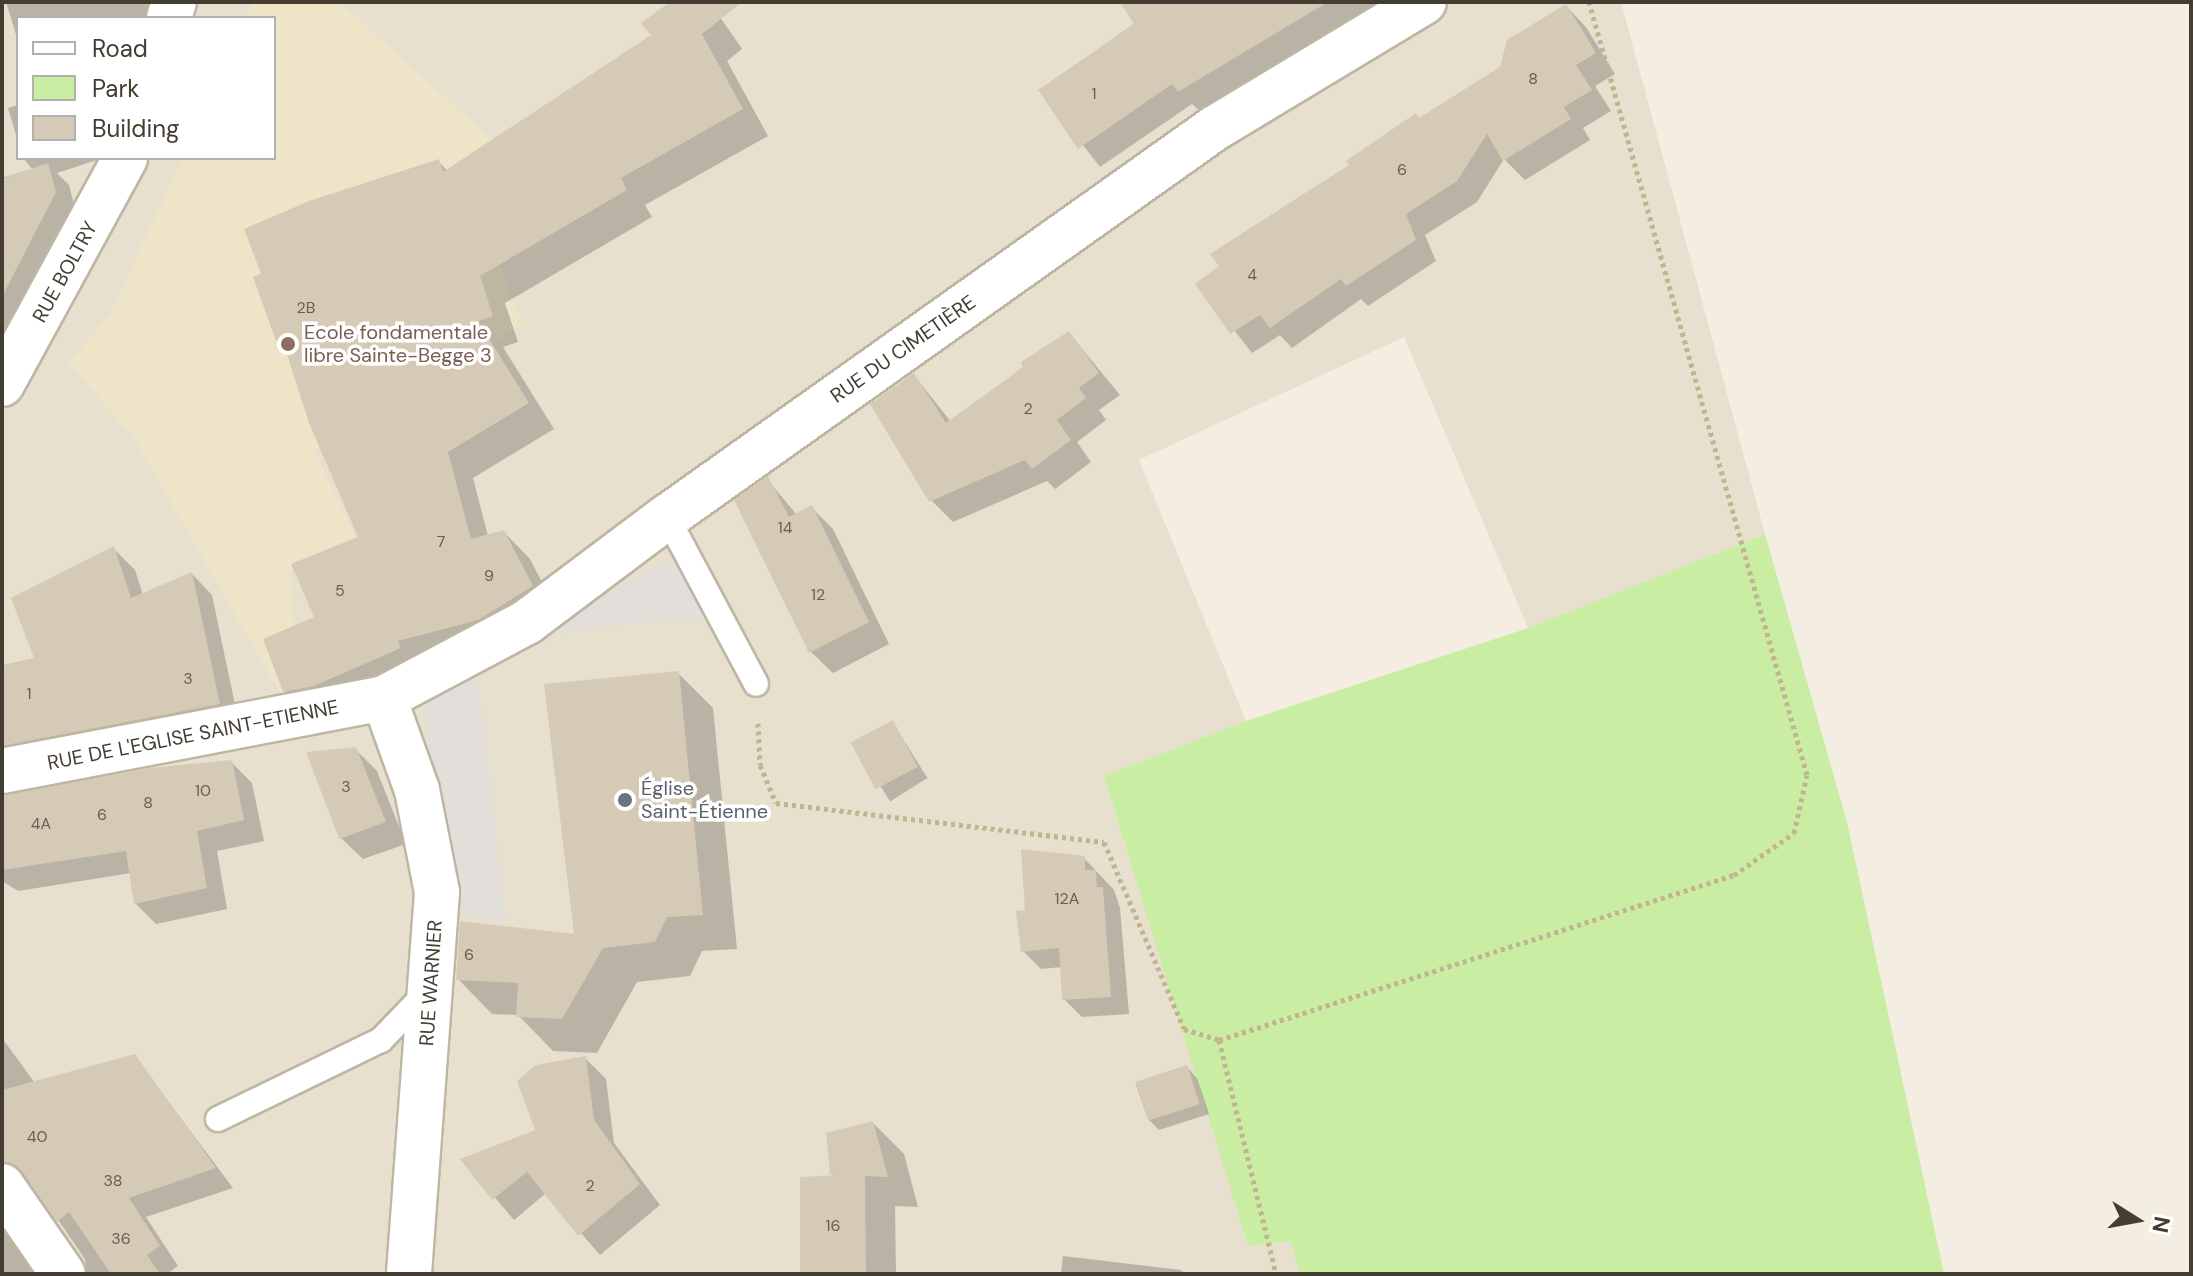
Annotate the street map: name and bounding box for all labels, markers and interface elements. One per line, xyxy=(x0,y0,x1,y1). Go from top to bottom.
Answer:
legend xyxy=(16,16,276,160)
text: Road xyxy=(92,33,148,64)
house number: 8 xyxy=(1528,69,1538,89)
text: Park xyxy=(92,73,139,104)
house number: 1 xyxy=(1092,84,1096,104)
text: Building xyxy=(92,113,179,144)
house number: 6 xyxy=(1397,160,1407,180)
street label: RUE BOLTRY xyxy=(27,217,103,327)
house number: 4 xyxy=(1247,265,1257,285)
street label: RUE DU CIMETIÈRE xyxy=(826,290,980,408)
house number: 2B xyxy=(297,298,315,318)
place label: Ecole fondamentale libre Sainte-Begge 3 xyxy=(304,320,492,367)
marker: Ecole fondamentale libre Sainte-Begge 3 xyxy=(279,335,297,353)
house number: 2 xyxy=(1023,399,1033,419)
house number: 14 xyxy=(778,518,792,538)
house number: 7 xyxy=(437,532,445,552)
house number: 9 xyxy=(484,566,494,586)
house number: 5 xyxy=(335,581,345,601)
house number: 12 xyxy=(811,585,825,605)
house number: 3 xyxy=(183,669,193,689)
house number: 1 xyxy=(27,684,31,704)
street label: RUE DE L'EGLISE SAINT-ETIENNE xyxy=(45,695,341,775)
place label: Église Saint-Étienne xyxy=(641,776,768,823)
house number: 3 xyxy=(341,777,351,797)
house number: 10 xyxy=(195,781,211,801)
marker: Église Saint-Étienne xyxy=(616,791,634,809)
house number: 8 xyxy=(143,793,153,813)
house number: 6 xyxy=(97,805,107,825)
house number: 4A xyxy=(31,814,51,834)
house number: 12A xyxy=(1055,889,1079,909)
street label: RUE WARNIER xyxy=(415,919,447,1047)
house number: 6 xyxy=(464,945,474,965)
house number: 40 xyxy=(27,1127,47,1147)
house number: 38 xyxy=(103,1171,123,1191)
house number: 2 xyxy=(585,1176,595,1196)
north arrow xyxy=(2097,1180,2177,1260)
text: N xyxy=(2145,1214,2177,1235)
house number: 16 xyxy=(825,1216,841,1236)
house number: 36 xyxy=(111,1229,131,1249)

